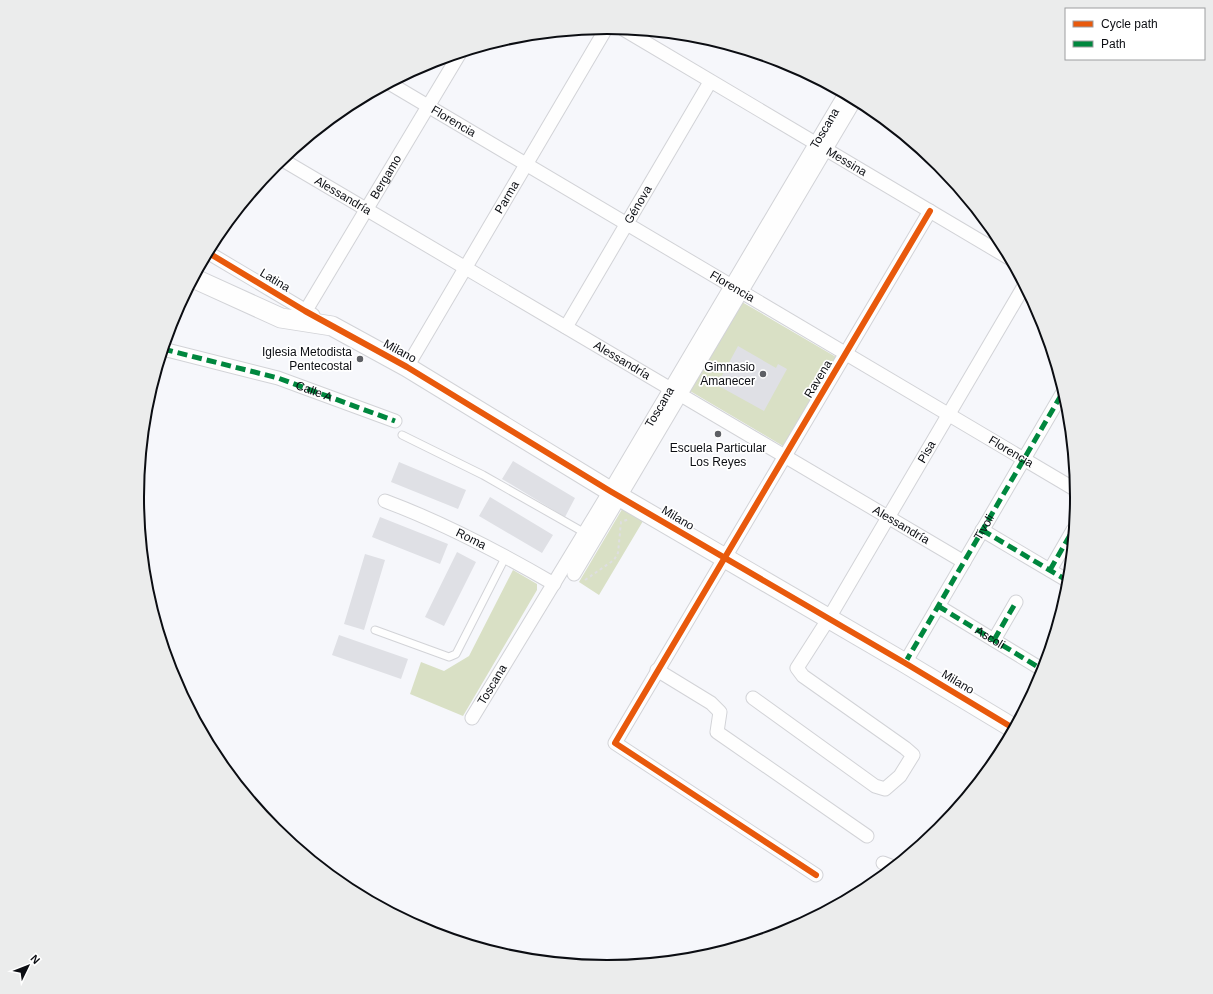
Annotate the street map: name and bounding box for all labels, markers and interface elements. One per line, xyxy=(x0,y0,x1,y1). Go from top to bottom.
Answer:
legend xyxy=(1065,8,1205,60)
text: Cycle path xyxy=(1101,17,1158,31)
text: Path xyxy=(1101,37,1126,51)
street label: Florencia xyxy=(429,103,479,140)
street label: Toscana xyxy=(807,105,842,151)
street label: Messina xyxy=(824,144,870,179)
street label: Bergamo xyxy=(367,152,404,202)
street label: Alessandría xyxy=(312,173,374,218)
street label: Parma xyxy=(492,178,522,216)
street label: Génova xyxy=(621,183,655,226)
street label: Latina xyxy=(257,266,293,295)
street label: Florencia xyxy=(707,268,757,305)
street label: Milano xyxy=(381,336,419,366)
street label: Alessandría xyxy=(591,338,653,383)
place label: Iglesia Metodista Pentecostal xyxy=(262,345,352,373)
marker: Iglesia Metodista Pentecostal xyxy=(355,354,365,364)
street label: Ravena xyxy=(801,357,835,400)
place label: Gimnasio Amanecer xyxy=(700,360,755,388)
marker: Gimnasio Amanecer xyxy=(758,369,768,379)
street label: Calle A xyxy=(294,378,334,404)
street label: Toscana xyxy=(642,384,677,430)
marker: Escuela Particular Los Reyes xyxy=(713,429,723,439)
street label: Florencia xyxy=(986,433,1036,470)
street label: Pisa xyxy=(915,438,939,465)
place label: Escuela Particular Los Reyes xyxy=(670,441,766,469)
street label: Milano xyxy=(659,503,697,533)
street label: Alessandría xyxy=(870,503,932,547)
street label: Tivoli xyxy=(971,512,997,543)
street label: Roma xyxy=(454,525,489,552)
street label: Ascoli xyxy=(973,623,1007,652)
street label: Toscana xyxy=(475,662,510,707)
street label: Milano xyxy=(939,667,977,697)
north arrow xyxy=(8,946,48,986)
text: N xyxy=(28,952,42,966)

